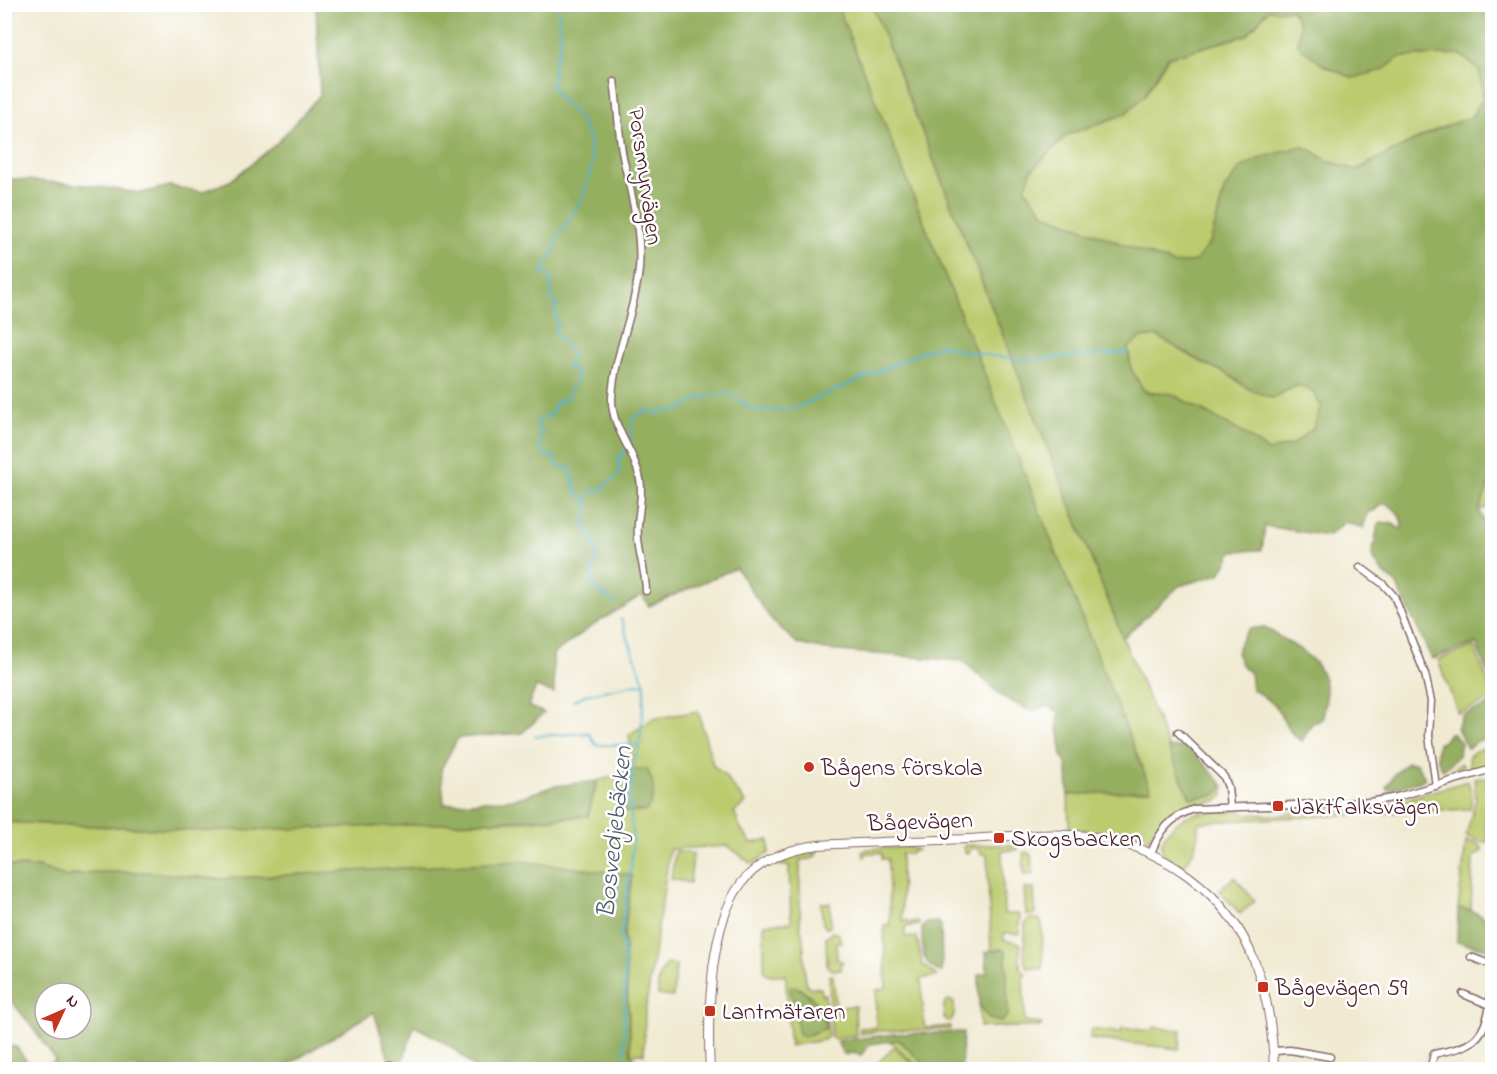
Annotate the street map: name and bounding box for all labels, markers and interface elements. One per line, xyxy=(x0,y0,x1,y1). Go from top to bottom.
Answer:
street label: Porsmyrvägen xyxy=(616,105,671,248)
water label: Bosvedjebäcken xyxy=(588,743,644,920)
place label: Bågens förskola xyxy=(820,752,983,787)
marker: Bågens förskola xyxy=(802,760,816,774)
place label: Jaktfalksvägen xyxy=(1290,791,1439,826)
marker: Jaktfalksvägen xyxy=(1271,799,1285,813)
street label: Bågevägen xyxy=(866,804,973,843)
place label: Skogsbacken xyxy=(1011,823,1142,858)
marker: Skogsbacken xyxy=(992,831,1006,845)
place label: Bågevägen 59 xyxy=(1274,972,1408,1007)
marker: Bågevägen 59 xyxy=(1256,980,1270,994)
north arrow xyxy=(33,981,93,1041)
text: N xyxy=(60,990,85,1014)
place label: Lantmätaren xyxy=(722,996,846,1031)
marker: Lantmätaren xyxy=(703,1004,717,1018)

